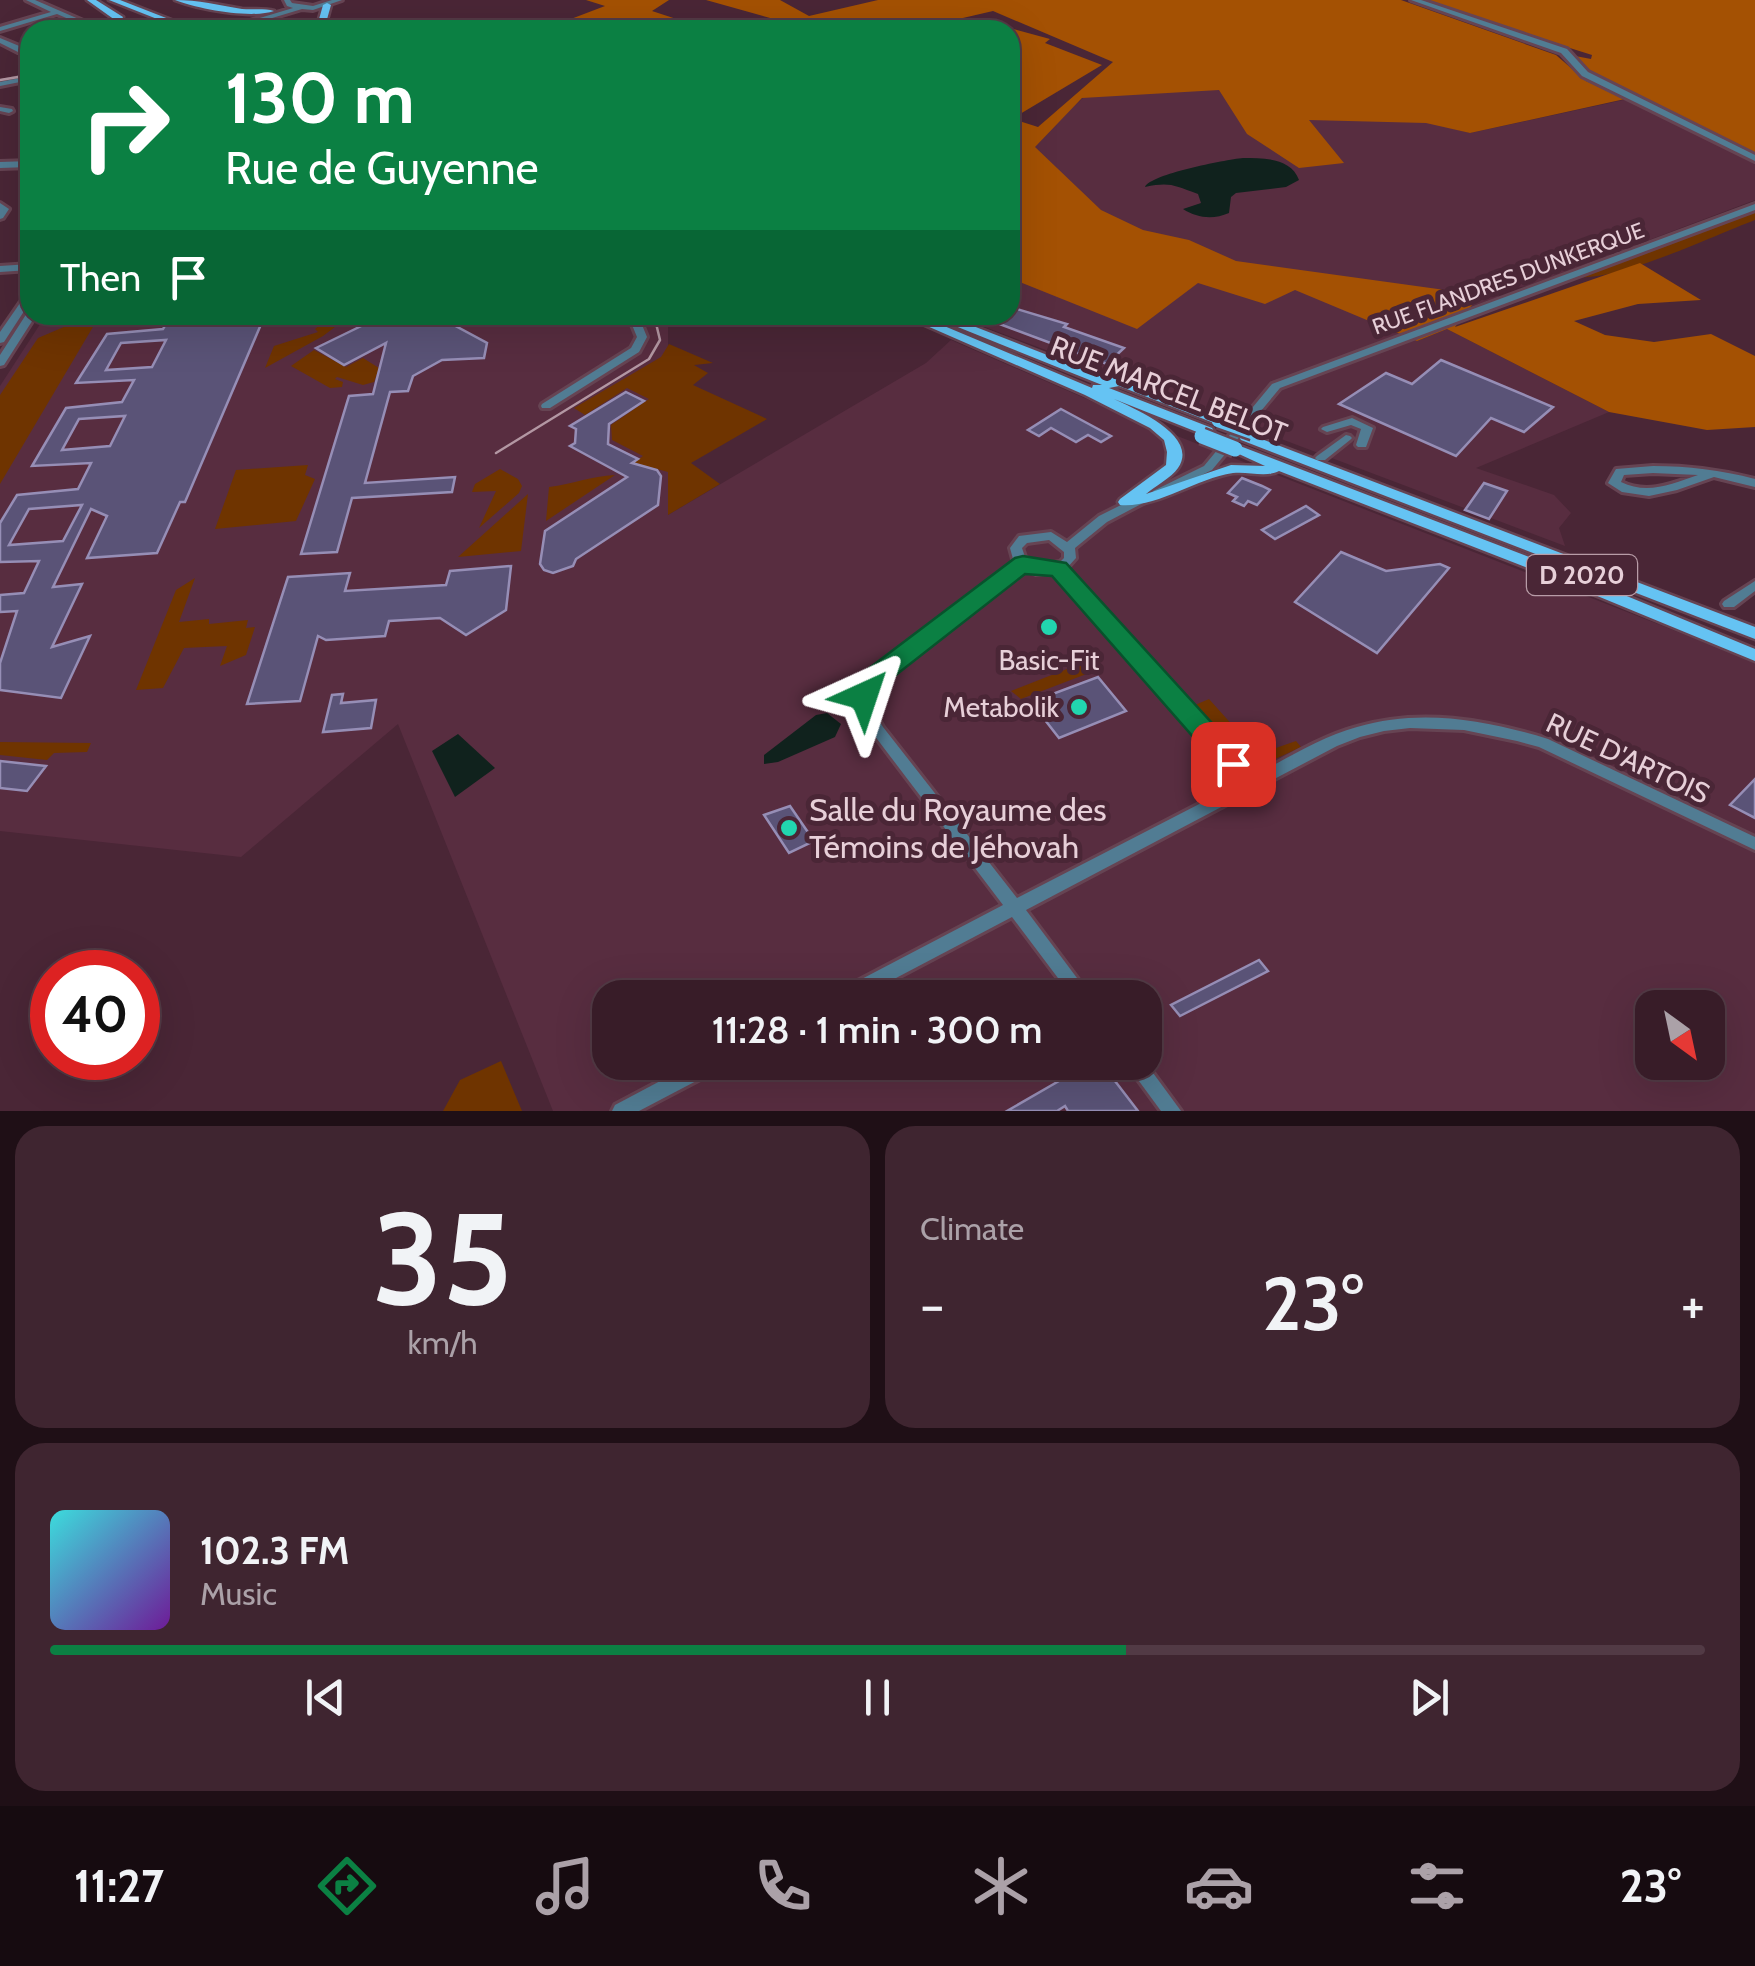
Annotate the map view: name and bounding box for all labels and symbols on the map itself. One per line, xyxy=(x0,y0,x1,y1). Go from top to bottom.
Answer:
street label: RUE FLANDRES DUNKERQUE xyxy=(1368,217,1648,340)
street label: RUE MARCEL BELOT xyxy=(1046,328,1292,450)
road number: D 2020 xyxy=(1527,555,1637,595)
marker: Basic-Fit xyxy=(1038,616,1060,638)
place label: Basic-Fit xyxy=(998,643,1100,677)
position arrow xyxy=(812,644,916,748)
place label: Metabolik xyxy=(943,690,1059,724)
marker: Metabolik xyxy=(1068,696,1090,718)
street label: RUE D'ARTOIS xyxy=(1541,705,1715,811)
pin xyxy=(1191,722,1276,807)
place label: Salle du Royaume des Témoins de Jéhovah xyxy=(809,790,1106,866)
marker: Salle du Royaume des Témoins de Jéhovah xyxy=(778,817,800,839)
speed limit sign: 40 xyxy=(30,950,160,1080)
north arrow xyxy=(1635,990,1725,1080)

